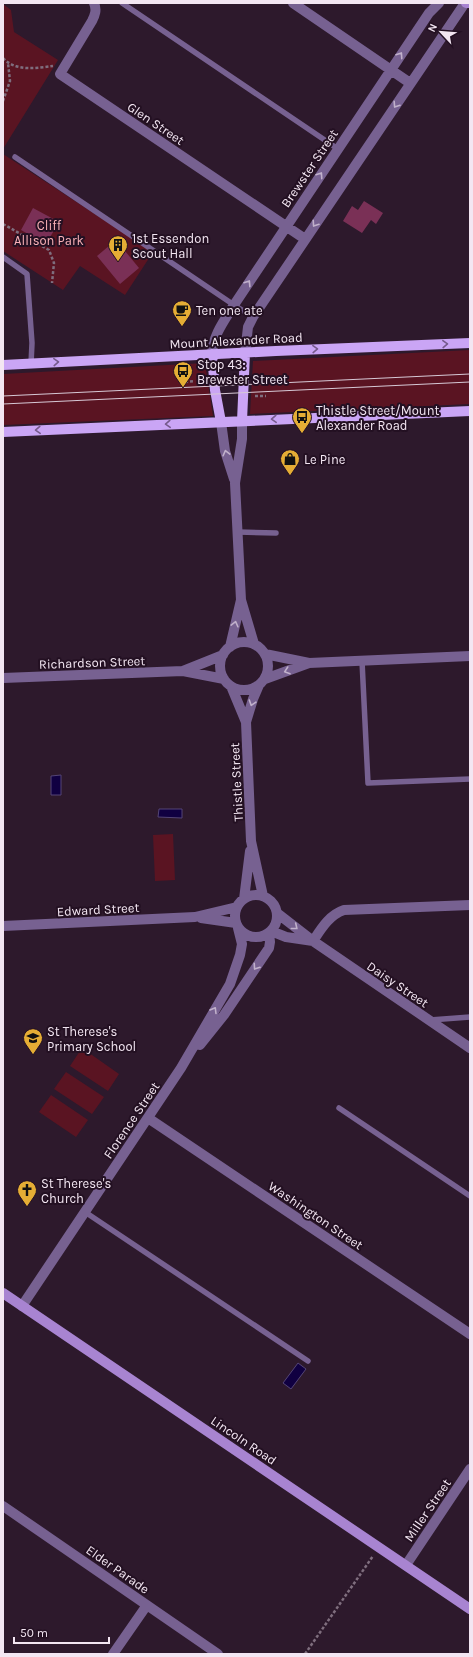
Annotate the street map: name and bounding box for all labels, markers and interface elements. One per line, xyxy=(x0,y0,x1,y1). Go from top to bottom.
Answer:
north arrow xyxy=(421,12,461,52)
text: N xyxy=(425,21,440,34)
one-way arrow xyxy=(395,52,403,59)
street label: Glen Street xyxy=(124,99,187,148)
one-way arrow xyxy=(393,101,401,108)
street label: Brewster Street xyxy=(278,126,341,210)
one-way arrow xyxy=(315,172,323,179)
park label: Cliff Allison Park xyxy=(14,218,84,248)
one-way arrow xyxy=(312,220,320,227)
place label: 1st Essendon Scout Hall xyxy=(132,231,209,261)
building icon: 1st Essendon Scout Hall xyxy=(107,234,129,262)
one-way arrow xyxy=(244,280,251,287)
cafe icon: Ten one ate xyxy=(171,299,193,327)
place label: Ten one ate xyxy=(196,303,263,318)
street label: Mount Alexander Road xyxy=(169,330,303,351)
one-way arrow xyxy=(442,340,448,348)
one-way arrow xyxy=(312,345,318,353)
place label: Stop 43: Brewster Street xyxy=(197,357,288,387)
one-way arrow xyxy=(53,358,59,367)
bus stop icon: Stop 43: Brewster Street xyxy=(172,360,194,388)
place label: Thistle Street/Mount Alexander Road xyxy=(316,403,439,433)
bus stop icon: Thistle Street/Mount Alexander Road xyxy=(291,406,313,434)
one-way arrow xyxy=(271,415,277,424)
one-way arrow xyxy=(165,420,171,429)
one-way arrow xyxy=(35,426,41,435)
shop icon: Le Pine xyxy=(279,448,301,476)
one-way arrow xyxy=(223,450,231,456)
place label: Le Pine xyxy=(304,452,346,467)
one-way arrow xyxy=(231,621,239,627)
street label: Richardson Street xyxy=(39,653,146,672)
one-way arrow xyxy=(283,667,290,675)
one-way arrow xyxy=(248,700,256,707)
street label: Thistle Street xyxy=(227,742,246,822)
street label: Edward Street xyxy=(56,900,140,919)
one-way arrow xyxy=(290,922,297,929)
street label: Daisy Street xyxy=(364,958,431,1011)
one-way arrow xyxy=(253,963,260,970)
one-way arrow xyxy=(209,1007,217,1014)
place label: St Therese's Primary School xyxy=(47,1024,136,1054)
school or university icon: St Therese's Primary School xyxy=(22,1027,44,1055)
street label: Florence Street xyxy=(100,1079,163,1161)
place label: St Therese's Church xyxy=(41,1176,112,1206)
street label: Washington Street xyxy=(266,1178,366,1253)
church icon: St Therese's Church xyxy=(16,1179,38,1207)
street label: Lincoln Road xyxy=(208,1413,279,1468)
street label: Miller Street xyxy=(401,1476,454,1544)
street label: Elder Parade xyxy=(83,1542,152,1597)
scale bar xyxy=(14,1619,109,1645)
text: 50 m xyxy=(20,1626,48,1640)

